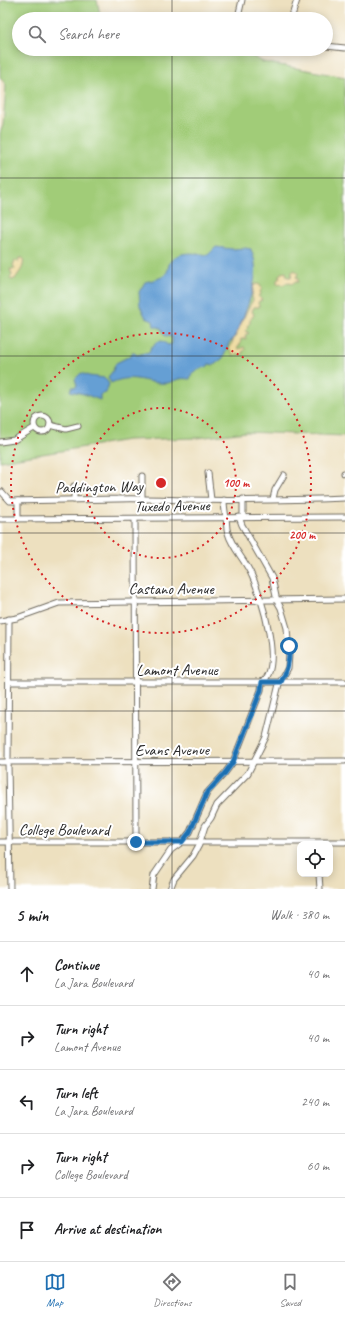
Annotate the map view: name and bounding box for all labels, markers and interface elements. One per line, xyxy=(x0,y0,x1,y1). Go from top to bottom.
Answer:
search box xyxy=(12,12,333,56)
icon: search xyxy=(26,23,48,45)
text: Search here xyxy=(58,25,119,44)
text: 100 m xyxy=(223,475,250,491)
street label: Paddington Way xyxy=(55,476,145,498)
centre of rings xyxy=(154,476,168,490)
street label: Tuxedo Avenue xyxy=(134,495,212,517)
text: 200 m xyxy=(289,527,316,543)
street label: Castano Avenue xyxy=(128,579,215,599)
route start xyxy=(280,637,298,655)
street label: Lamont Avenue xyxy=(136,660,220,680)
street label: Evans Avenue xyxy=(135,740,211,760)
street label: College Boulevard xyxy=(19,820,112,840)
route end xyxy=(127,833,145,851)
map controls xyxy=(297,841,333,877)
button: locate xyxy=(297,841,333,877)
text: 5 min xyxy=(16,905,48,926)
text: Walk · 380 m xyxy=(270,907,329,923)
text: Continue xyxy=(54,956,99,975)
icon: ahead xyxy=(16,963,38,985)
text: 40 m xyxy=(307,966,329,982)
text: La Jara Boulevard xyxy=(54,975,133,991)
text: Turn right xyxy=(54,1020,107,1039)
icon: right xyxy=(16,1027,38,1049)
text: 40 m xyxy=(307,1030,329,1046)
text: Lamont Avenue xyxy=(54,1039,120,1055)
text: Turn left xyxy=(54,1084,97,1103)
icon: left xyxy=(16,1091,38,1113)
text: 240 m xyxy=(301,1094,329,1110)
text: La Jara Boulevard xyxy=(54,1103,133,1119)
text: Turn right xyxy=(54,1148,107,1167)
icon: right xyxy=(16,1155,38,1177)
text: 60 m xyxy=(307,1158,329,1174)
text: College Boulevard xyxy=(54,1167,128,1183)
icon: arrive xyxy=(16,1219,38,1241)
text: Arrive at destination xyxy=(54,1220,161,1239)
tab: Map xyxy=(44,1271,66,1309)
tab: Directions xyxy=(153,1271,192,1309)
tab: Saved xyxy=(279,1271,301,1309)

